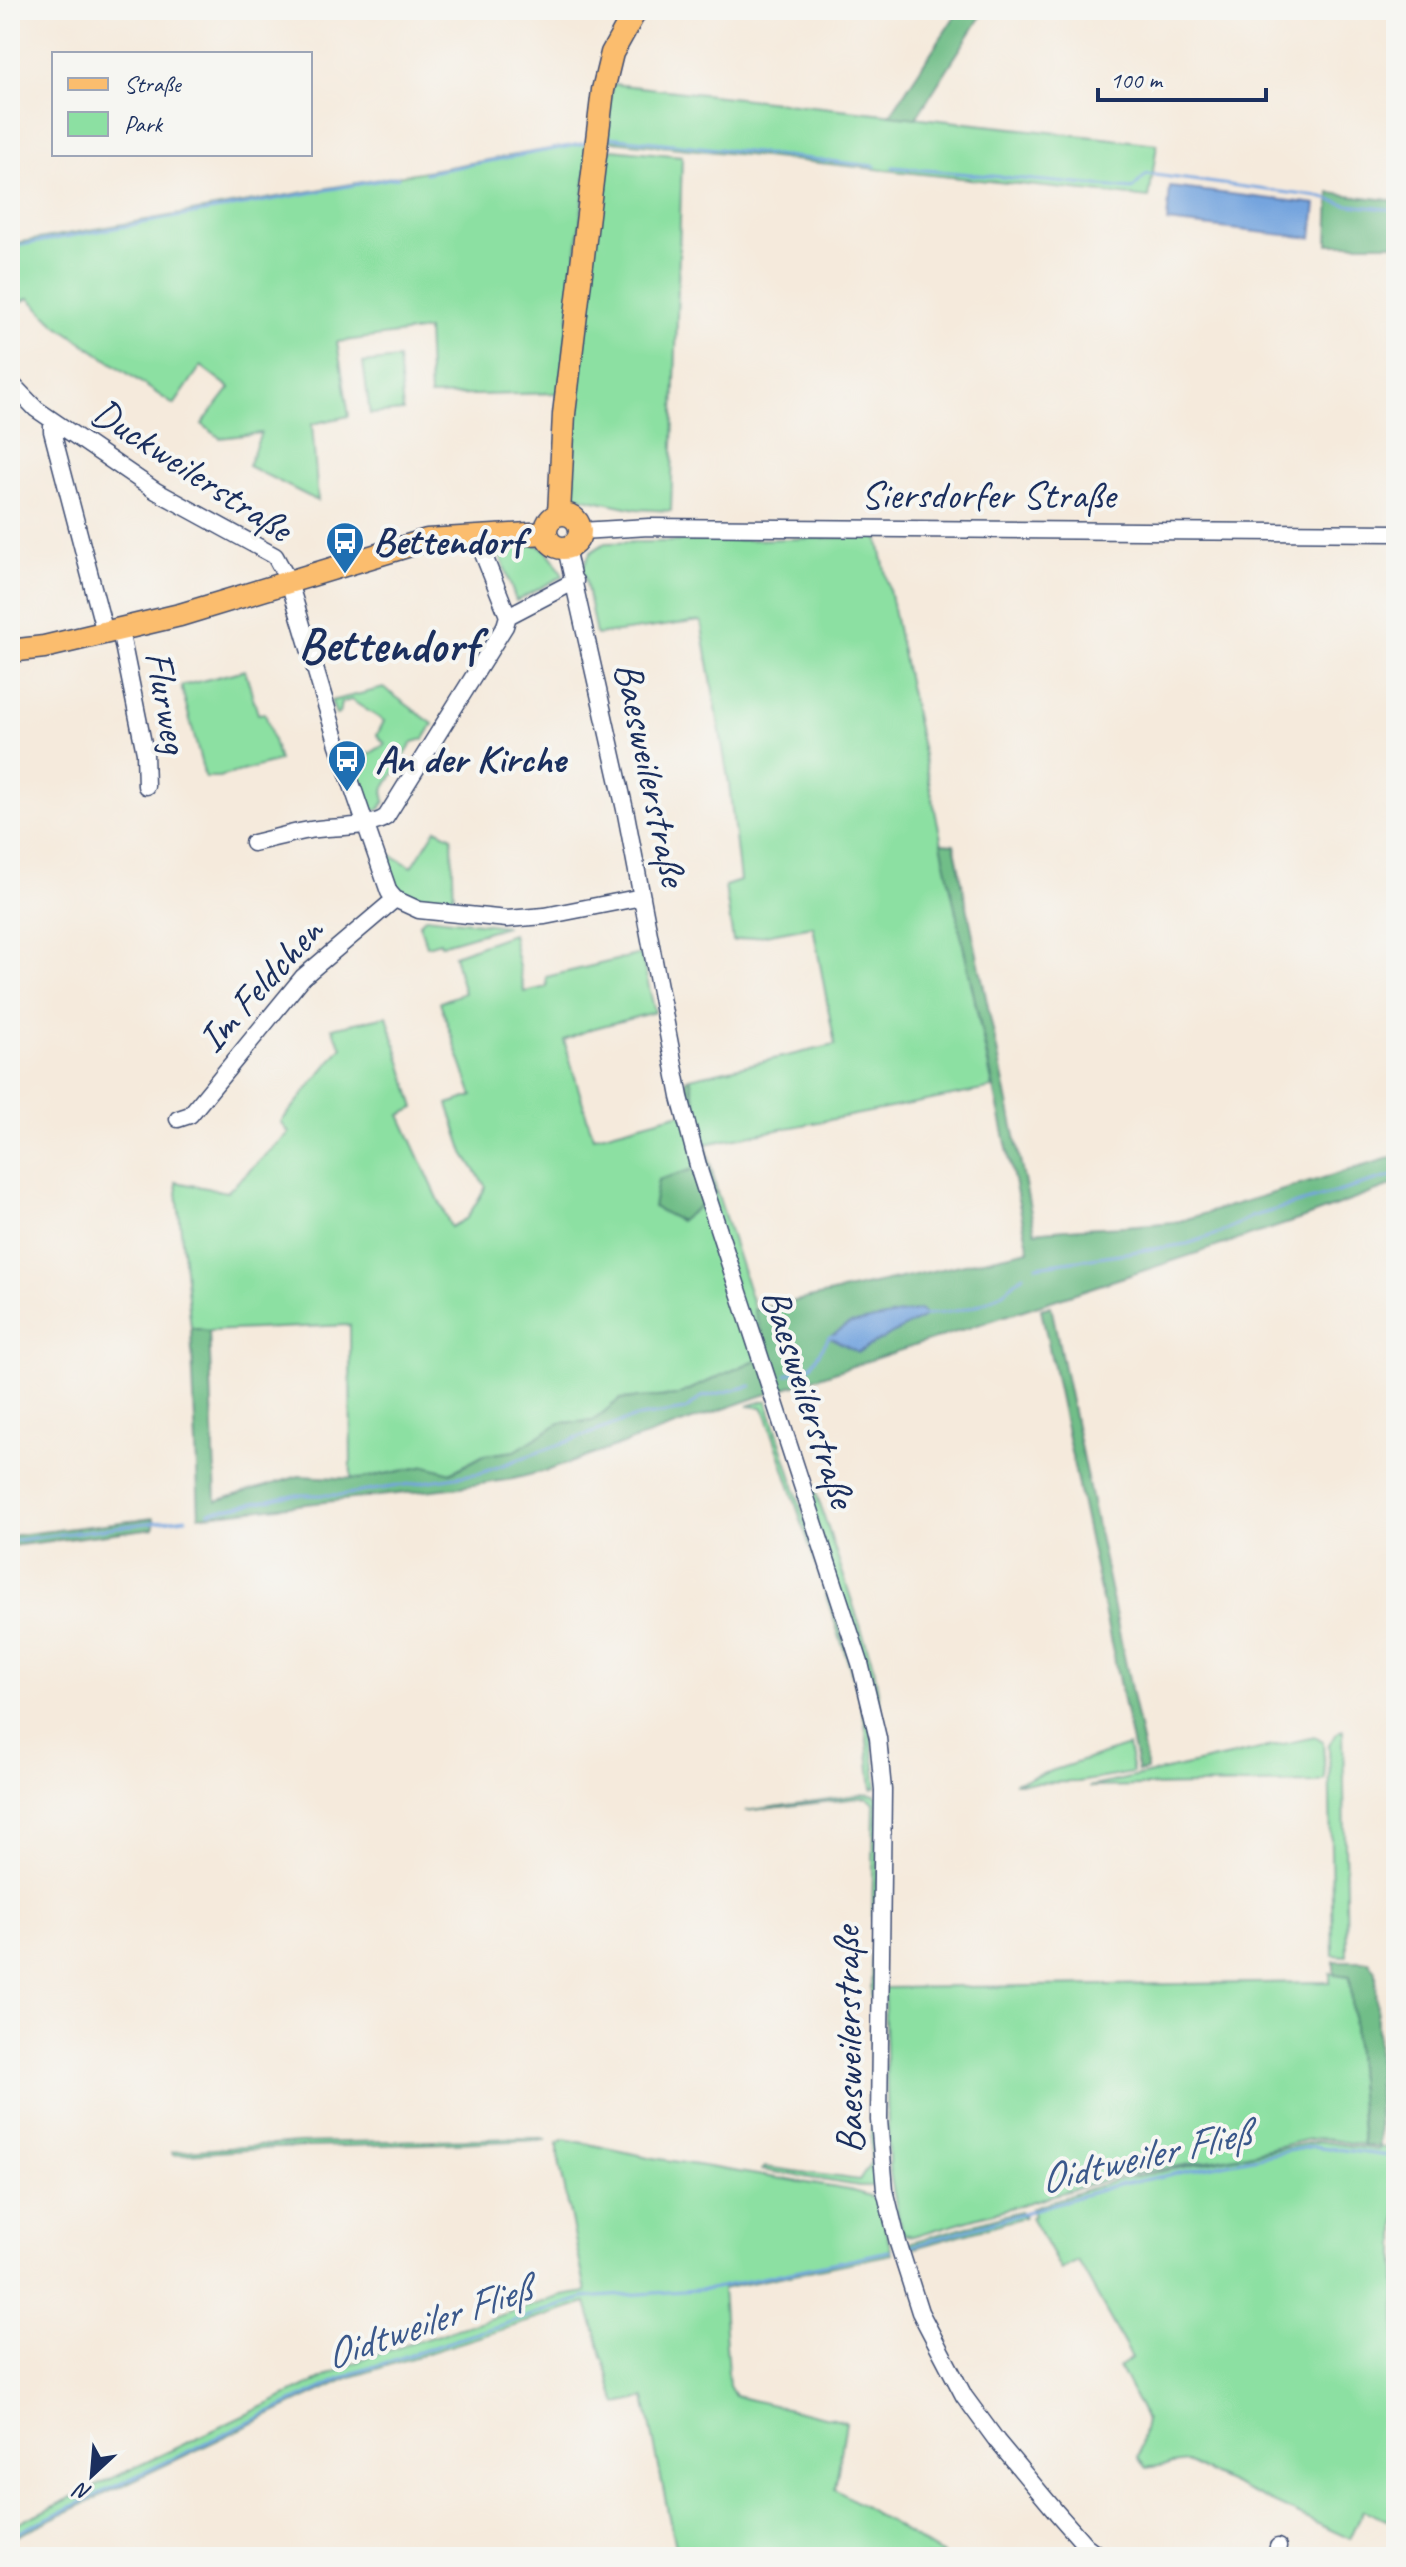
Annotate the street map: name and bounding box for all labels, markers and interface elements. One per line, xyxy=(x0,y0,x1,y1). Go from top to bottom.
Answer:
legend xyxy=(52,52,312,156)
scale bar xyxy=(1098,52,1266,102)
text: 100 m xyxy=(1110,65,1164,95)
text: Straße xyxy=(124,69,183,99)
text: Park xyxy=(124,109,164,139)
street label: Duckweilerstraße xyxy=(83,387,304,555)
street label: Siersdorfer Straße xyxy=(861,470,1118,520)
place label: Bettendorf xyxy=(373,516,532,566)
bus stop icon: Bettendorf xyxy=(324,520,366,575)
district label: Bettendorf xyxy=(298,615,489,675)
street label: Flurweg xyxy=(133,647,201,759)
street label: Baesweilerstraße xyxy=(603,658,700,893)
place label: An der Kirche xyxy=(375,734,568,784)
bus stop icon: An der Kirche xyxy=(326,738,368,793)
street label: Im Feldchen xyxy=(186,906,335,1063)
street label: Baesweilerstraße xyxy=(750,1282,869,1516)
street label: Baesweilerstraße xyxy=(821,1923,875,2154)
water label: Oidtweiler Fließ xyxy=(1034,2104,1265,2206)
water label: Oidtweiler Fließ xyxy=(317,2259,547,2382)
north arrow xyxy=(52,2435,132,2515)
text: N xyxy=(68,2475,96,2508)

